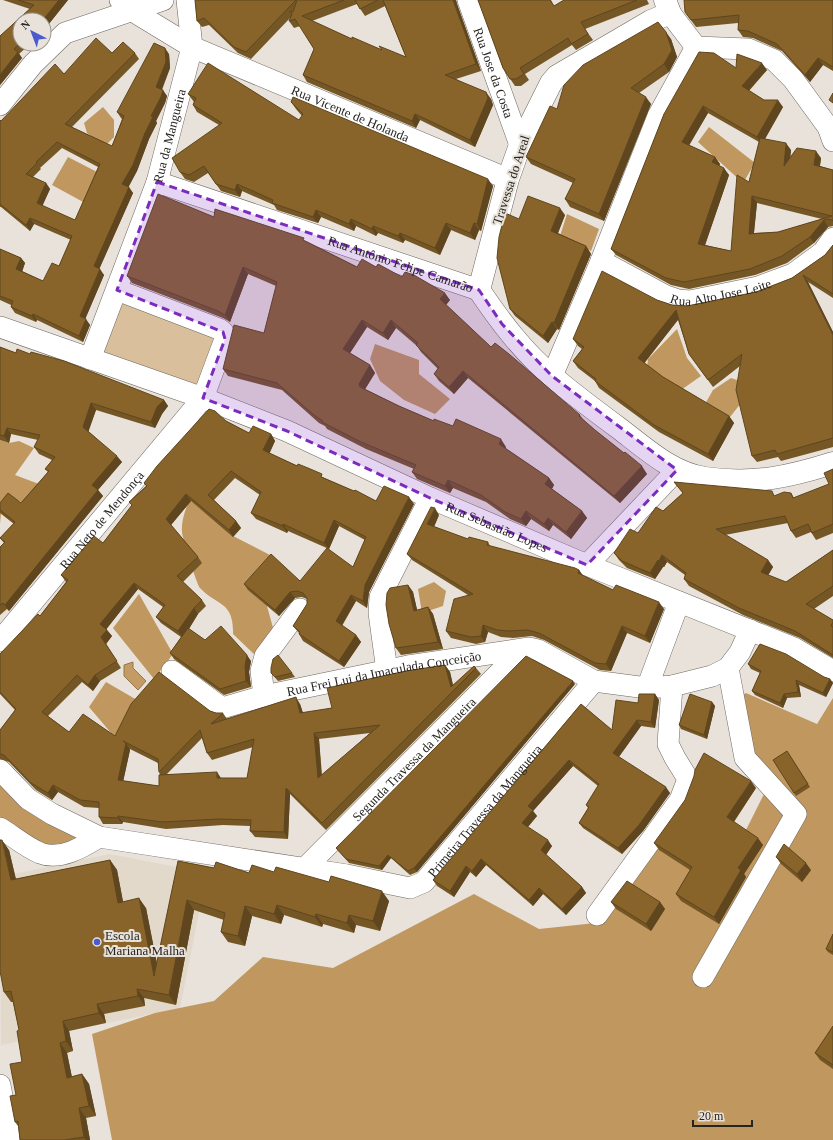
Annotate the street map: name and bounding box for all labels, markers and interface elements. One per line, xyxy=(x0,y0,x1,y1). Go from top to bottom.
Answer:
north arrow xyxy=(12,12,52,52)
text: N xyxy=(18,17,32,32)
street label: Rua Jose da Costa xyxy=(471,25,517,120)
street label: Rua Vicente de Holanda xyxy=(289,82,412,145)
street label: Rua da Mangueira xyxy=(150,87,188,184)
street label: Travessa do Areal xyxy=(489,133,533,227)
street label: Rua Antônio Felipe Camarão xyxy=(326,232,475,295)
street label: Rua Alto Jose Leite xyxy=(668,275,773,309)
street label: Rua Neto de Mendonça xyxy=(56,467,147,572)
street label: Rua Sebastião Lopes xyxy=(444,498,550,555)
street label: Rua Frei Lui da Imaculada Conceição xyxy=(285,648,482,699)
street label: Segunda Travessa da Mangueira xyxy=(349,694,479,824)
street label: Primeira Travessa da Mangueira xyxy=(424,741,545,880)
place label: Escola Mariana Malha xyxy=(105,928,185,958)
marker: Escola Mariana Malha xyxy=(92,937,102,947)
scale bar xyxy=(693,1102,752,1128)
text: 20 m xyxy=(699,1109,724,1123)

